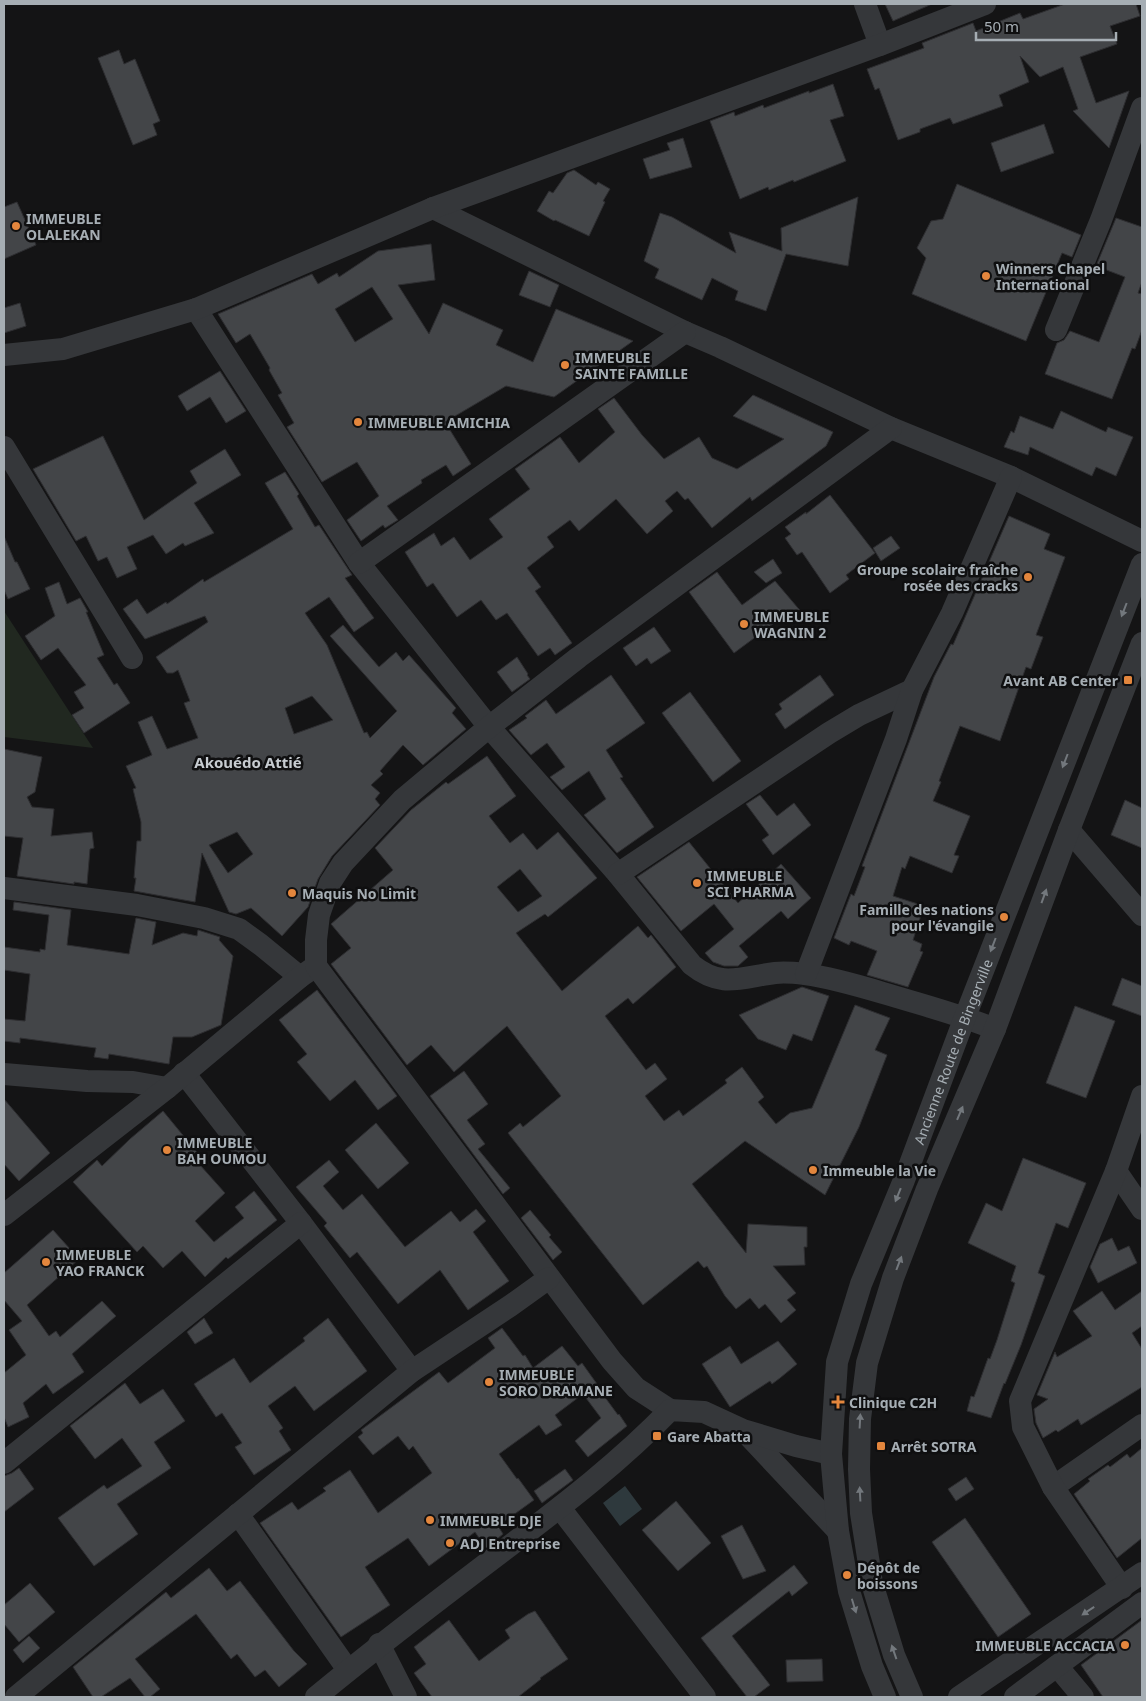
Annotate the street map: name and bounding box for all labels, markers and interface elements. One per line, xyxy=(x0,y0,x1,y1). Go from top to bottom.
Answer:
scale bar xyxy=(976,10,1116,42)
text: 50 m xyxy=(984,16,1019,36)
place label: IMMEUBLE OLALEKAN xyxy=(26,209,101,244)
marker: IMMEUBLE OLALEKAN xyxy=(10,220,22,232)
place label: Winners Chapel International xyxy=(996,259,1105,294)
marker: Winners Chapel International xyxy=(980,270,992,282)
place label: IMMEUBLE SAINTE FAMILLE xyxy=(575,348,688,383)
marker: IMMEUBLE SAINTE FAMILLE xyxy=(559,359,571,371)
place label: IMMEUBLE AMICHIA xyxy=(368,413,510,432)
marker: IMMEUBLE AMICHIA xyxy=(352,416,364,428)
place label: Groupe scolaire fraîche rosée des cracks xyxy=(857,560,1018,595)
marker: Groupe scolaire fraîche rosée des cracks xyxy=(1022,571,1034,583)
one-way arrow xyxy=(1120,603,1128,617)
place label: IMMEUBLE WAGNIN 2 xyxy=(754,607,829,642)
marker: IMMEUBLE WAGNIN 2 xyxy=(738,618,750,630)
place label: Avant AB Center xyxy=(1003,671,1119,690)
marker: Avant AB Center xyxy=(1122,674,1134,686)
district label: Akouédo Attié xyxy=(194,752,302,772)
one-way arrow xyxy=(1061,754,1069,769)
place label: IMMEUBLE SCI PHARMA xyxy=(707,866,794,901)
marker: IMMEUBLE SCI PHARMA xyxy=(691,877,703,889)
place label: Maquis No Limit xyxy=(302,884,416,903)
marker: Maquis No Limit xyxy=(286,887,298,899)
one-way arrow xyxy=(1041,889,1048,904)
place label: Famille des nations pour l'évangile xyxy=(859,900,994,935)
marker: Famille des nations pour l'évangile xyxy=(998,911,1010,923)
one-way arrow xyxy=(989,938,997,953)
street label: Ancienne Route de Bingerville xyxy=(909,956,996,1147)
one-way arrow xyxy=(956,1106,964,1120)
place label: IMMEUBLE BAH OUMOU xyxy=(177,1133,267,1168)
marker: IMMEUBLE BAH OUMOU xyxy=(161,1144,173,1156)
place label: Immeuble la Vie xyxy=(823,1161,936,1180)
marker: Immeuble la Vie xyxy=(807,1164,819,1176)
one-way arrow xyxy=(893,1188,901,1202)
place label: IMMEUBLE YAO FRANCK xyxy=(56,1245,145,1280)
marker: IMMEUBLE YAO FRANCK xyxy=(40,1256,52,1268)
one-way arrow xyxy=(895,1256,903,1271)
place label: IMMEUBLE SORO DRAMANE xyxy=(499,1365,613,1400)
marker: IMMEUBLE SORO DRAMANE xyxy=(483,1376,495,1388)
place label: Clinique C2H xyxy=(849,1393,937,1412)
marker: Clinique C2H xyxy=(831,1395,845,1409)
one-way arrow xyxy=(857,1412,865,1428)
place label: Gare Abatta xyxy=(667,1427,751,1446)
marker: Gare Abatta xyxy=(651,1430,663,1442)
place label: Arrêt SOTRA xyxy=(891,1437,977,1456)
marker: Arrêt SOTRA xyxy=(875,1440,887,1452)
one-way arrow xyxy=(856,1486,864,1502)
place label: IMMEUBLE DJE xyxy=(440,1511,542,1530)
marker: IMMEUBLE DJE xyxy=(424,1514,436,1526)
place label: ADJ Entreprise xyxy=(460,1534,560,1553)
marker: ADJ Entreprise xyxy=(444,1537,456,1549)
place label: Dépôt de boissons xyxy=(857,1558,920,1593)
marker: Dépôt de boissons xyxy=(841,1569,853,1581)
one-way arrow xyxy=(850,1598,858,1613)
one-way arrow xyxy=(1081,1606,1095,1616)
place label: IMMEUBLE ACCACIA xyxy=(975,1636,1115,1655)
marker: IMMEUBLE ACCACIA xyxy=(1119,1639,1131,1651)
one-way arrow xyxy=(890,1644,898,1659)

